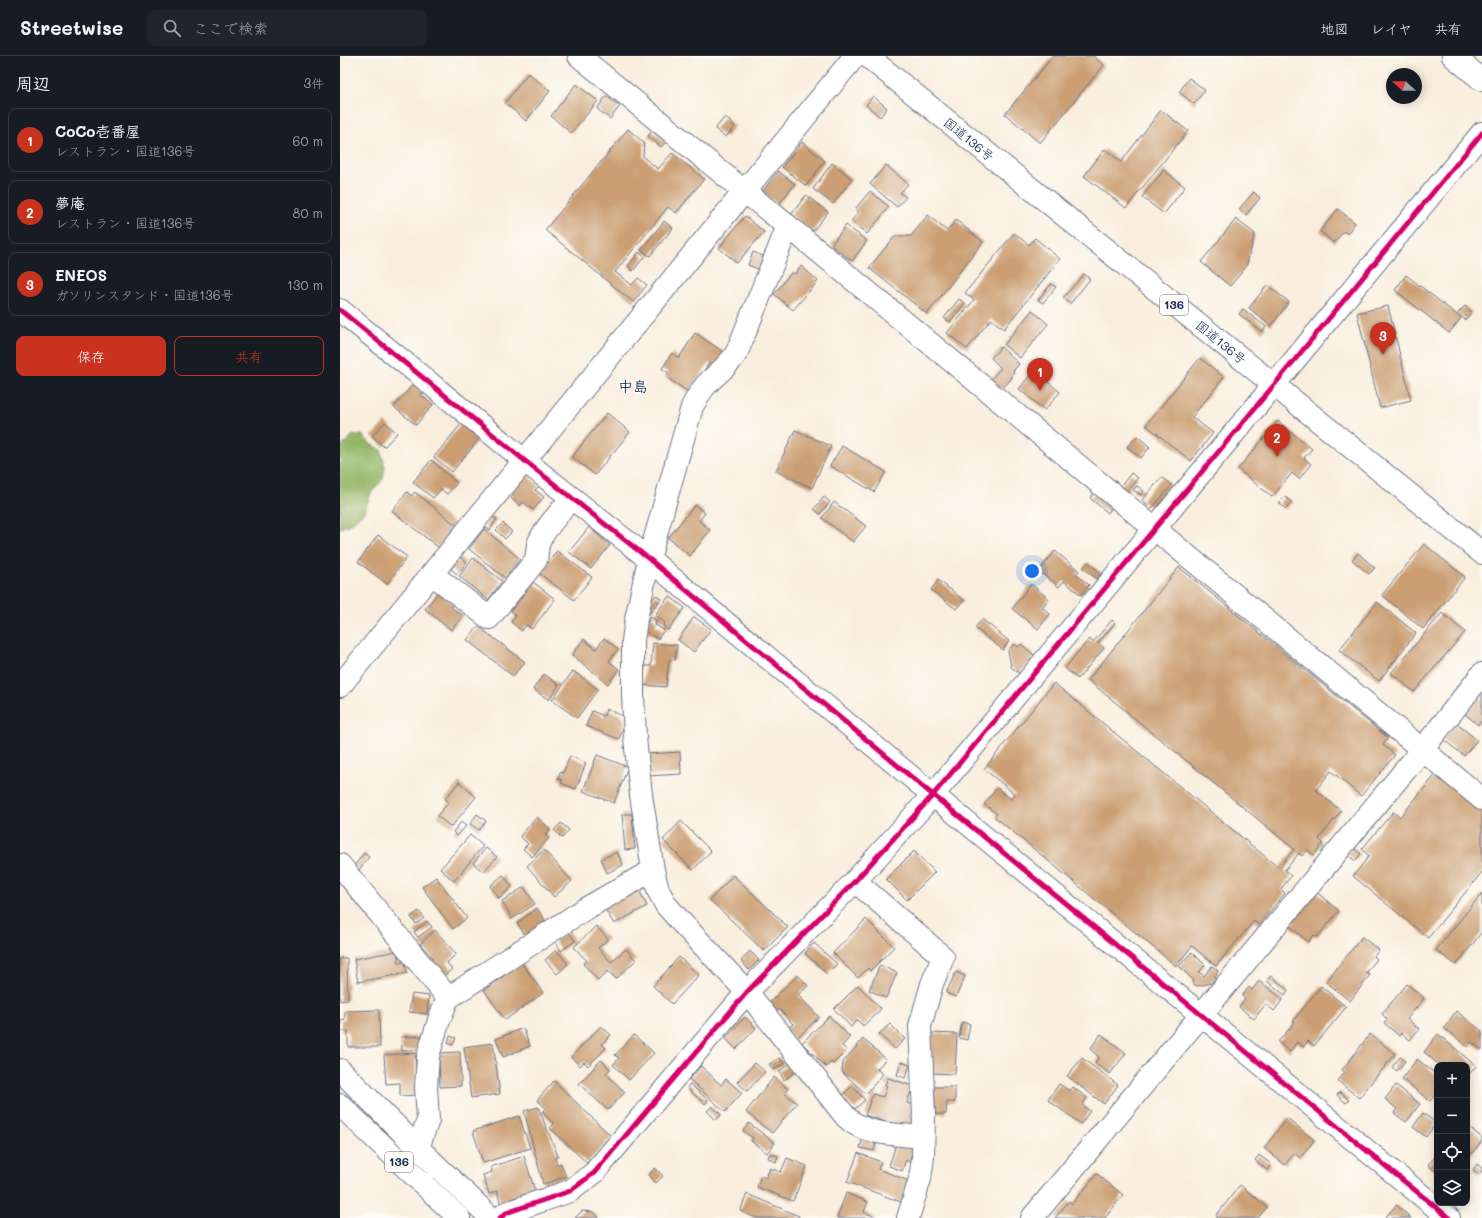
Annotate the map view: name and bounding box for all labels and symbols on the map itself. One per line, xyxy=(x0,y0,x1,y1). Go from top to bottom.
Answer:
north arrow xyxy=(1386,68,1422,104)
street label: 国道136号 xyxy=(941,113,998,164)
road number: 136 xyxy=(1160,295,1188,315)
street label: 国道136号 xyxy=(1193,316,1250,367)
pin: 3 xyxy=(1370,322,1396,355)
pin: 1 xyxy=(1027,358,1053,391)
district label: 中島 xyxy=(618,376,648,396)
pin: 2 xyxy=(1264,424,1290,457)
your location xyxy=(1022,561,1042,581)
road number: 136 xyxy=(385,1152,413,1172)

